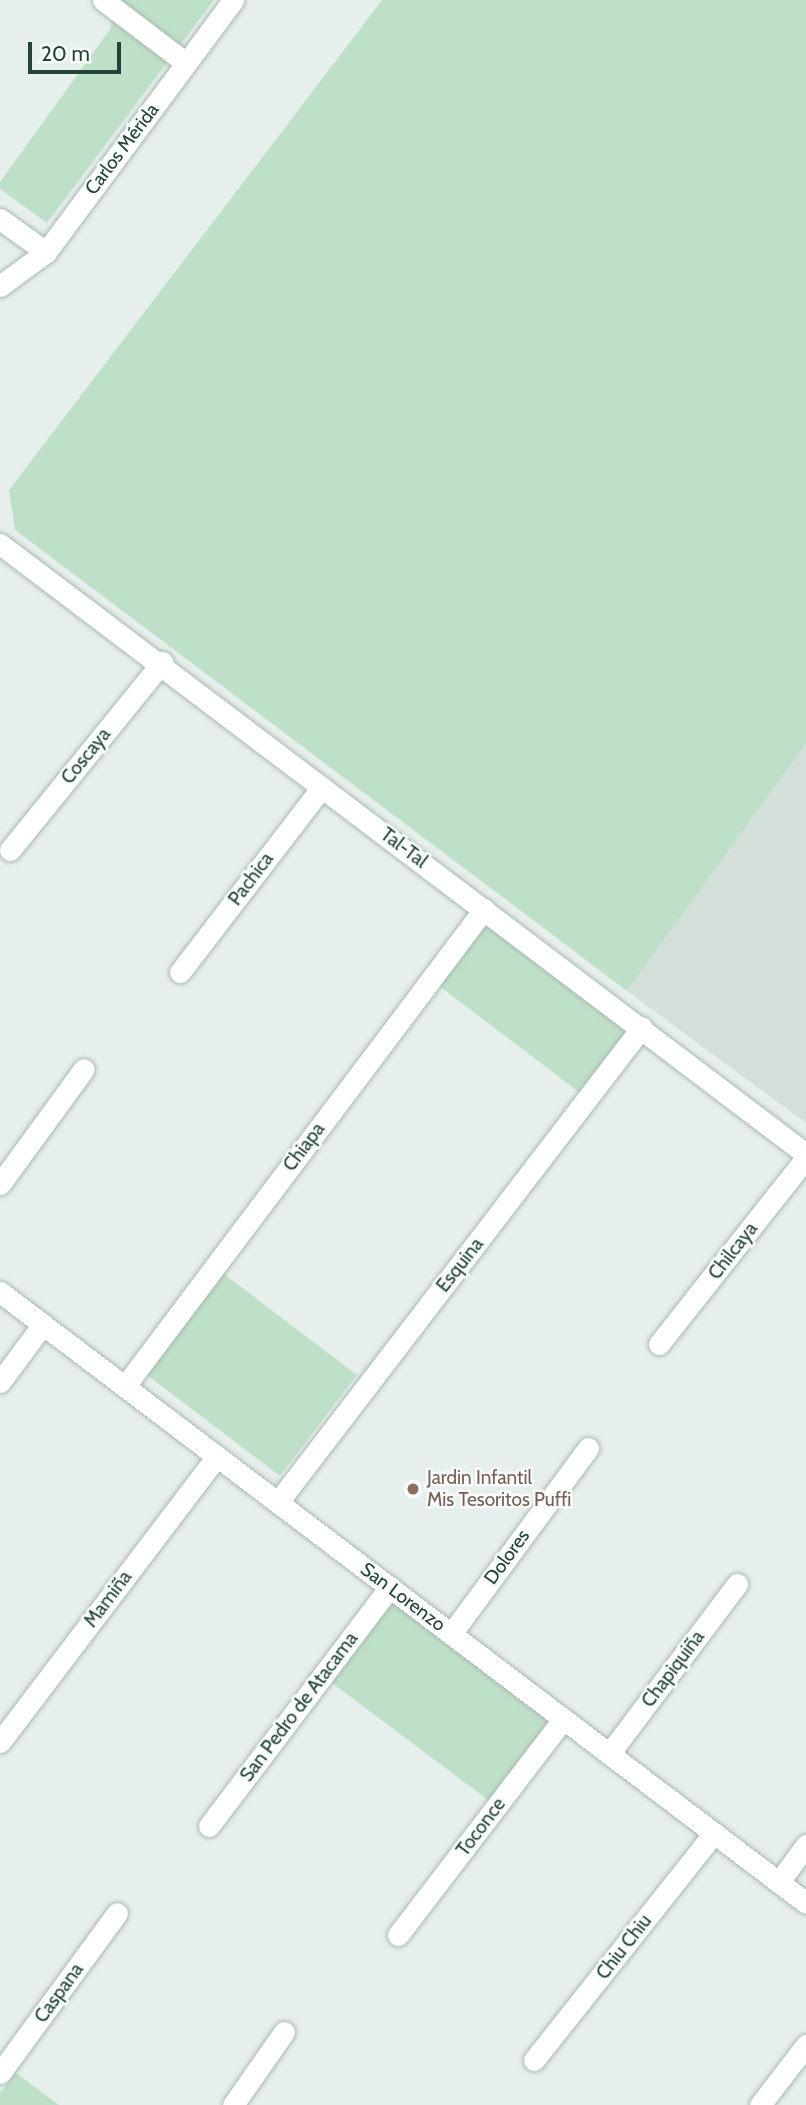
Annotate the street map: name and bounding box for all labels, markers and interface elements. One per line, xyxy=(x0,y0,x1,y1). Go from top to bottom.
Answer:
scale bar xyxy=(32,28,124,72)
text: 20 m xyxy=(41,41,90,66)
street label: Carlos Mérida xyxy=(80,99,164,199)
street label: Coscaya xyxy=(56,723,116,789)
street label: Tal-Tal xyxy=(376,823,432,873)
street label: Pachica xyxy=(224,848,278,910)
street label: Chiapa xyxy=(278,1118,330,1176)
street label: Chilcaya xyxy=(704,1218,762,1284)
street label: Esquina xyxy=(432,1233,488,1297)
place label: Jardin Infantil Mis Tesoritos Puffi xyxy=(427,1467,571,1511)
marker: Jardin Infantil Mis Tesoritos Puffi xyxy=(405,1481,421,1497)
street label: Dolores xyxy=(479,1525,535,1589)
street label: San Lorenzo xyxy=(356,1558,450,1636)
street label: Mamiña xyxy=(79,1566,137,1632)
street label: Chapiquiña xyxy=(637,1626,709,1712)
street label: San Pedro de Atacama xyxy=(235,1628,363,1786)
street label: Toconce xyxy=(452,1793,510,1861)
street label: Chiu Chiu xyxy=(592,1910,656,1984)
street label: Caspana xyxy=(30,1959,88,2027)

